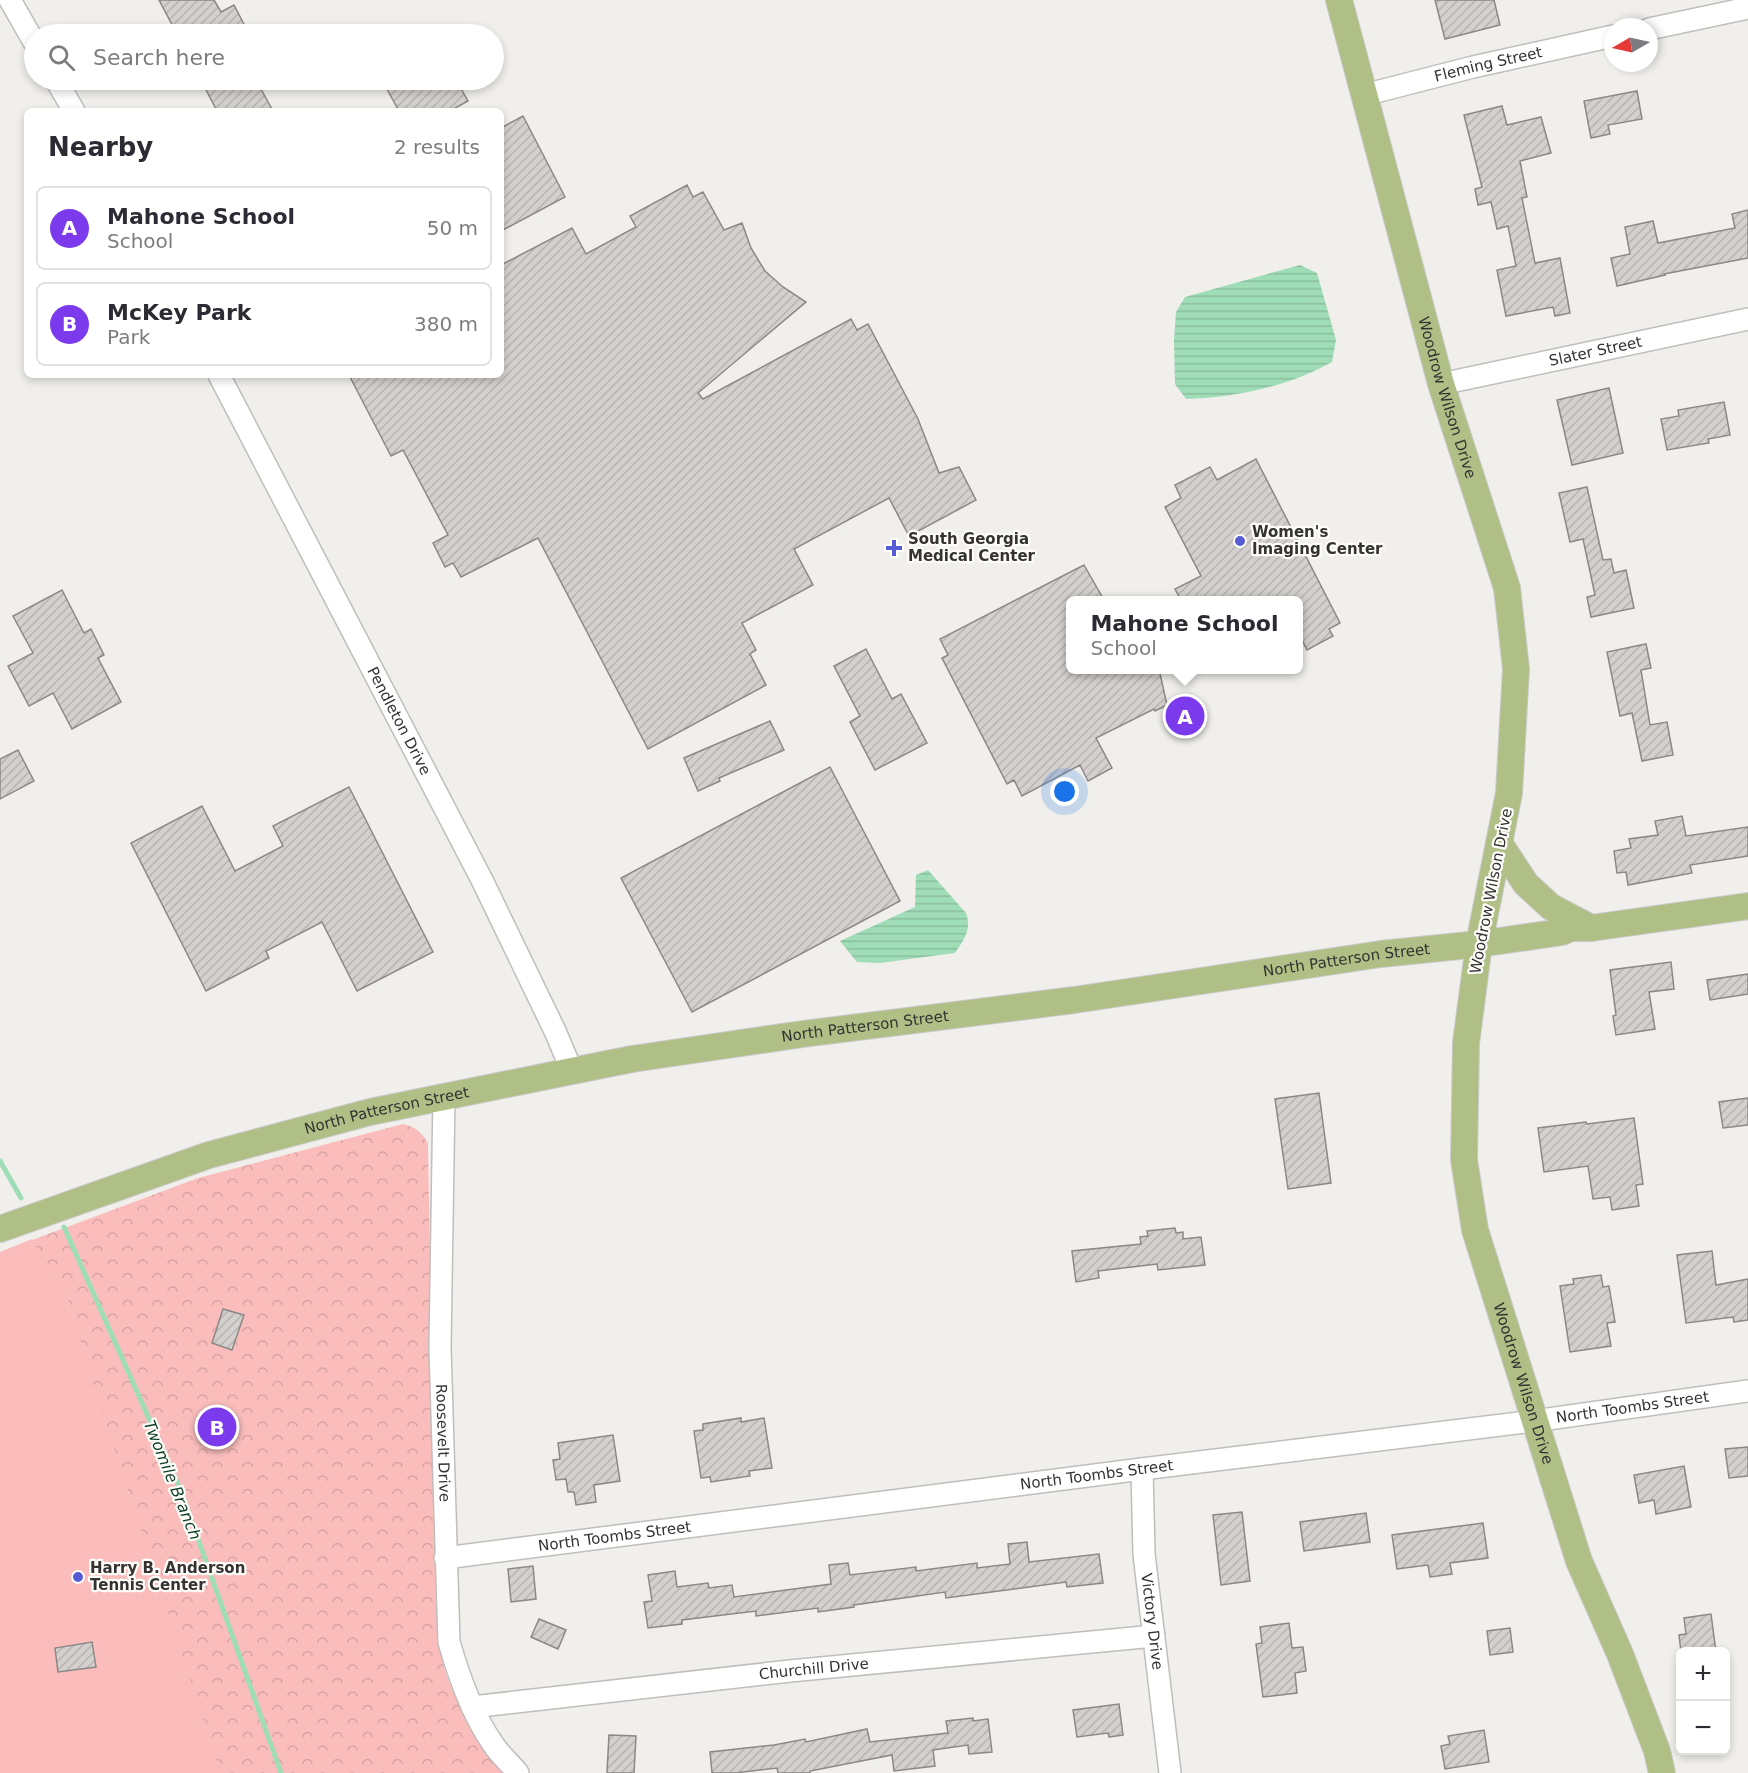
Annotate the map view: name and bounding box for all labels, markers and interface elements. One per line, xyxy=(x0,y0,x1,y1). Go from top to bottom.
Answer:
north arrow xyxy=(1604,18,1658,72)
search box xyxy=(24,24,504,90)
icon: search xyxy=(45,41,78,74)
street label: Fleming Street xyxy=(1432,43,1544,86)
text: Search here xyxy=(93,45,225,70)
text: Nearby xyxy=(48,132,153,162)
text: 2 results xyxy=(394,135,480,159)
text: Mahone School xyxy=(107,204,295,229)
text: A xyxy=(62,216,77,240)
text: 50 m xyxy=(427,216,478,240)
text: School xyxy=(107,229,173,253)
text: McKey Park xyxy=(107,300,251,325)
text: B xyxy=(62,312,77,336)
text: 380 m xyxy=(414,312,478,336)
street label: Woodrow Wilson Drive xyxy=(1414,315,1480,481)
text: Park xyxy=(107,325,150,349)
street label: Slater Street xyxy=(1547,333,1644,370)
place label: Women's Imaging Center xyxy=(1252,523,1383,558)
place label: South Georgia Medical Center xyxy=(908,530,1036,565)
marker: Women's Imaging Center xyxy=(1233,534,1247,548)
marker: South Georgia Medical Center xyxy=(885,539,903,557)
popup xyxy=(1066,596,1303,674)
text: Mahone School xyxy=(1090,611,1279,636)
text: School xyxy=(1090,636,1157,660)
street label: Pendleton Drive xyxy=(364,664,435,778)
pin: A xyxy=(1166,694,1204,738)
your location xyxy=(1050,777,1079,806)
street label: Woodrow Wilson Drive xyxy=(1466,807,1516,975)
street label: North Patterson Street xyxy=(1262,940,1431,981)
street label: North Patterson Street xyxy=(780,1007,950,1046)
street label: North Patterson Street xyxy=(302,1083,471,1138)
street label: Woodrow Wilson Drive xyxy=(1489,1301,1557,1466)
street label: Roosevelt Drive xyxy=(432,1384,454,1502)
street label: North Toombs Street xyxy=(1555,1388,1710,1427)
pin: B xyxy=(198,1404,236,1450)
water label: Twomile Branch xyxy=(140,1418,205,1543)
street label: North Toombs Street xyxy=(1019,1456,1174,1493)
street label: North Toombs Street xyxy=(537,1518,692,1555)
place label: Harry B. Anderson Tennis Center xyxy=(90,1559,245,1594)
marker: Harry B. Anderson Tennis Center xyxy=(71,1570,85,1584)
street label: Victory Drive xyxy=(1137,1572,1167,1671)
map controls xyxy=(1676,1647,1730,1755)
button: + xyxy=(1676,1647,1730,1701)
street label: Churchill Drive xyxy=(758,1654,870,1683)
button: − xyxy=(1676,1701,1730,1755)

